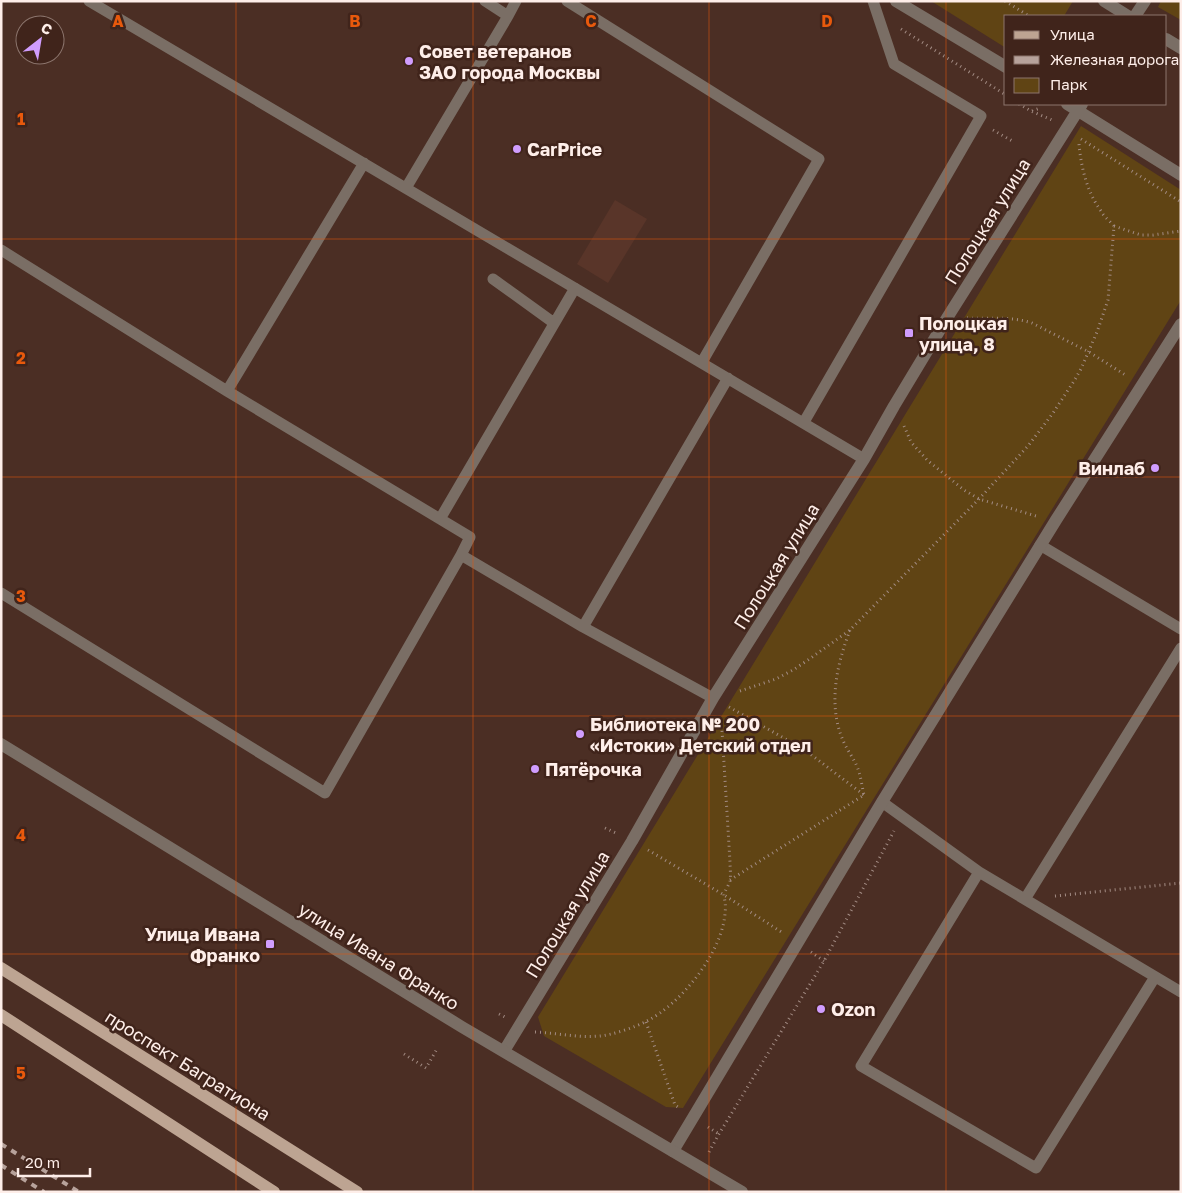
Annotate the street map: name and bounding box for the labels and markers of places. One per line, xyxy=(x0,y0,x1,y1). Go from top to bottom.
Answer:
place label: Совет ветеранов ЗАО города Москвы xyxy=(419,40,600,83)
marker: Совет ветеранов ЗАО города Москвы xyxy=(403,55,415,67)
place label: CarPrice xyxy=(527,138,603,160)
marker: CarPrice xyxy=(511,143,523,155)
place label: Полоцкая улица, 8 xyxy=(919,312,1007,355)
marker: Полоцкая улица, 8 xyxy=(903,327,915,339)
place label: Винлаб xyxy=(1078,457,1145,479)
marker: Винлаб xyxy=(1149,462,1161,474)
place label: Библиотека № 200 «Истоки» Детский отдел xyxy=(590,713,811,756)
marker: Библиотека № 200 «Истоки» Детский отдел xyxy=(574,728,586,740)
place label: Пятёрочка xyxy=(545,758,642,780)
marker: Пятёрочка xyxy=(529,763,541,775)
place label: Улица Ивана Франко xyxy=(145,923,260,966)
marker: Улица Ивана Франко xyxy=(264,938,276,950)
place label: Ozon xyxy=(831,998,876,1020)
marker: Ozon xyxy=(815,1003,827,1015)

